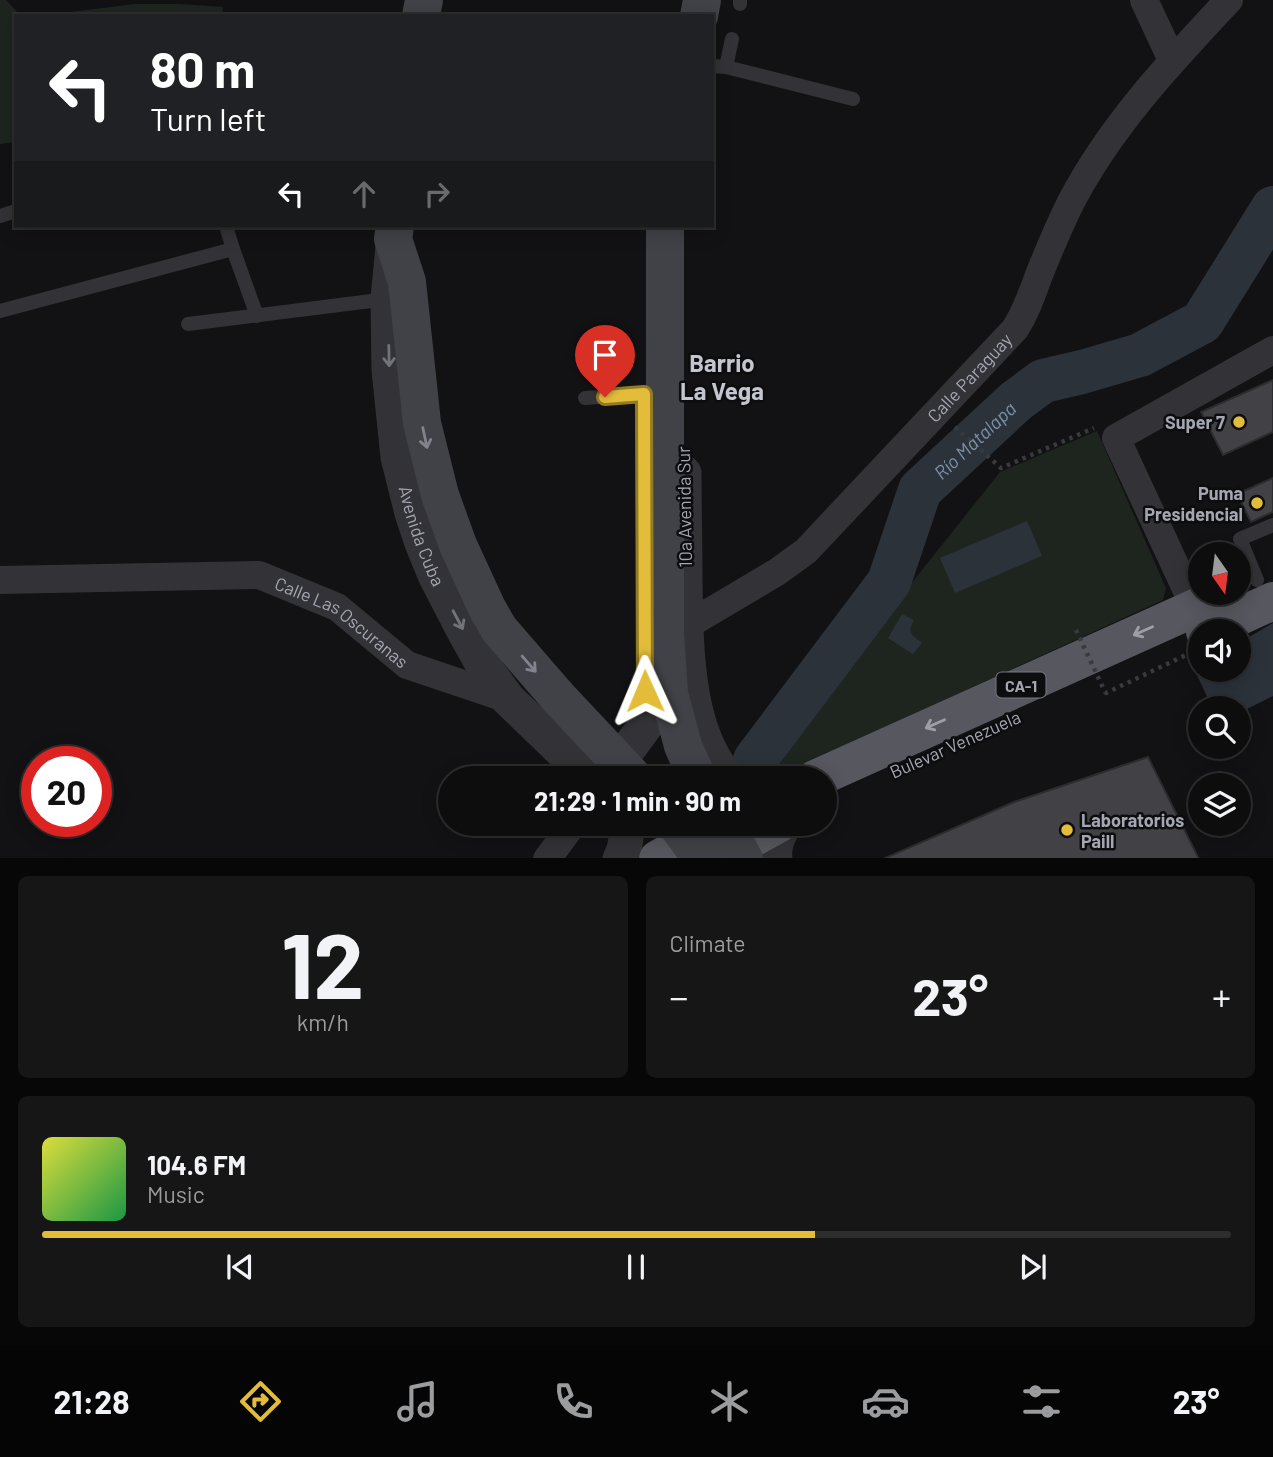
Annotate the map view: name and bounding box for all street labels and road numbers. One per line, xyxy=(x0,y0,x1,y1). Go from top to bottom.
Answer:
street label: Calle Paraguay xyxy=(922,328,1016,426)
street label: 10a Avenida Sur xyxy=(672,446,696,568)
street label: Avenida Cuba xyxy=(395,483,450,590)
street label: Calle Las Oscuranas xyxy=(272,572,413,672)
road number: CA-1 xyxy=(996,672,1046,698)
street label: Bulevar Venezuela xyxy=(886,705,1024,783)

